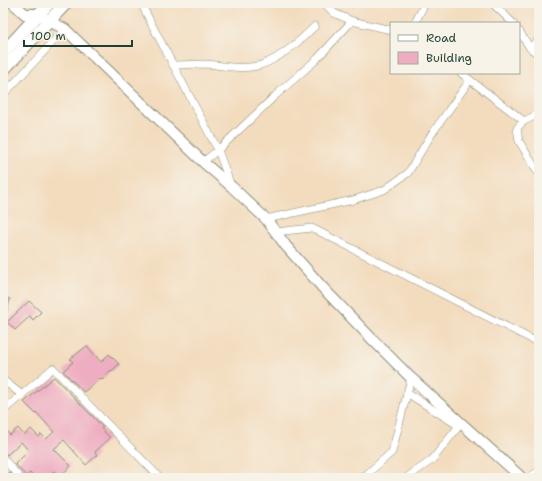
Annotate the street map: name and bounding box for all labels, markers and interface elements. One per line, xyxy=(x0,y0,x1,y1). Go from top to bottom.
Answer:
scale bar xyxy=(24,22,132,48)
legend xyxy=(390,22,520,74)
text: 100 m xyxy=(30,28,66,44)
text: Road xyxy=(426,30,457,46)
text: Building xyxy=(426,50,472,66)

